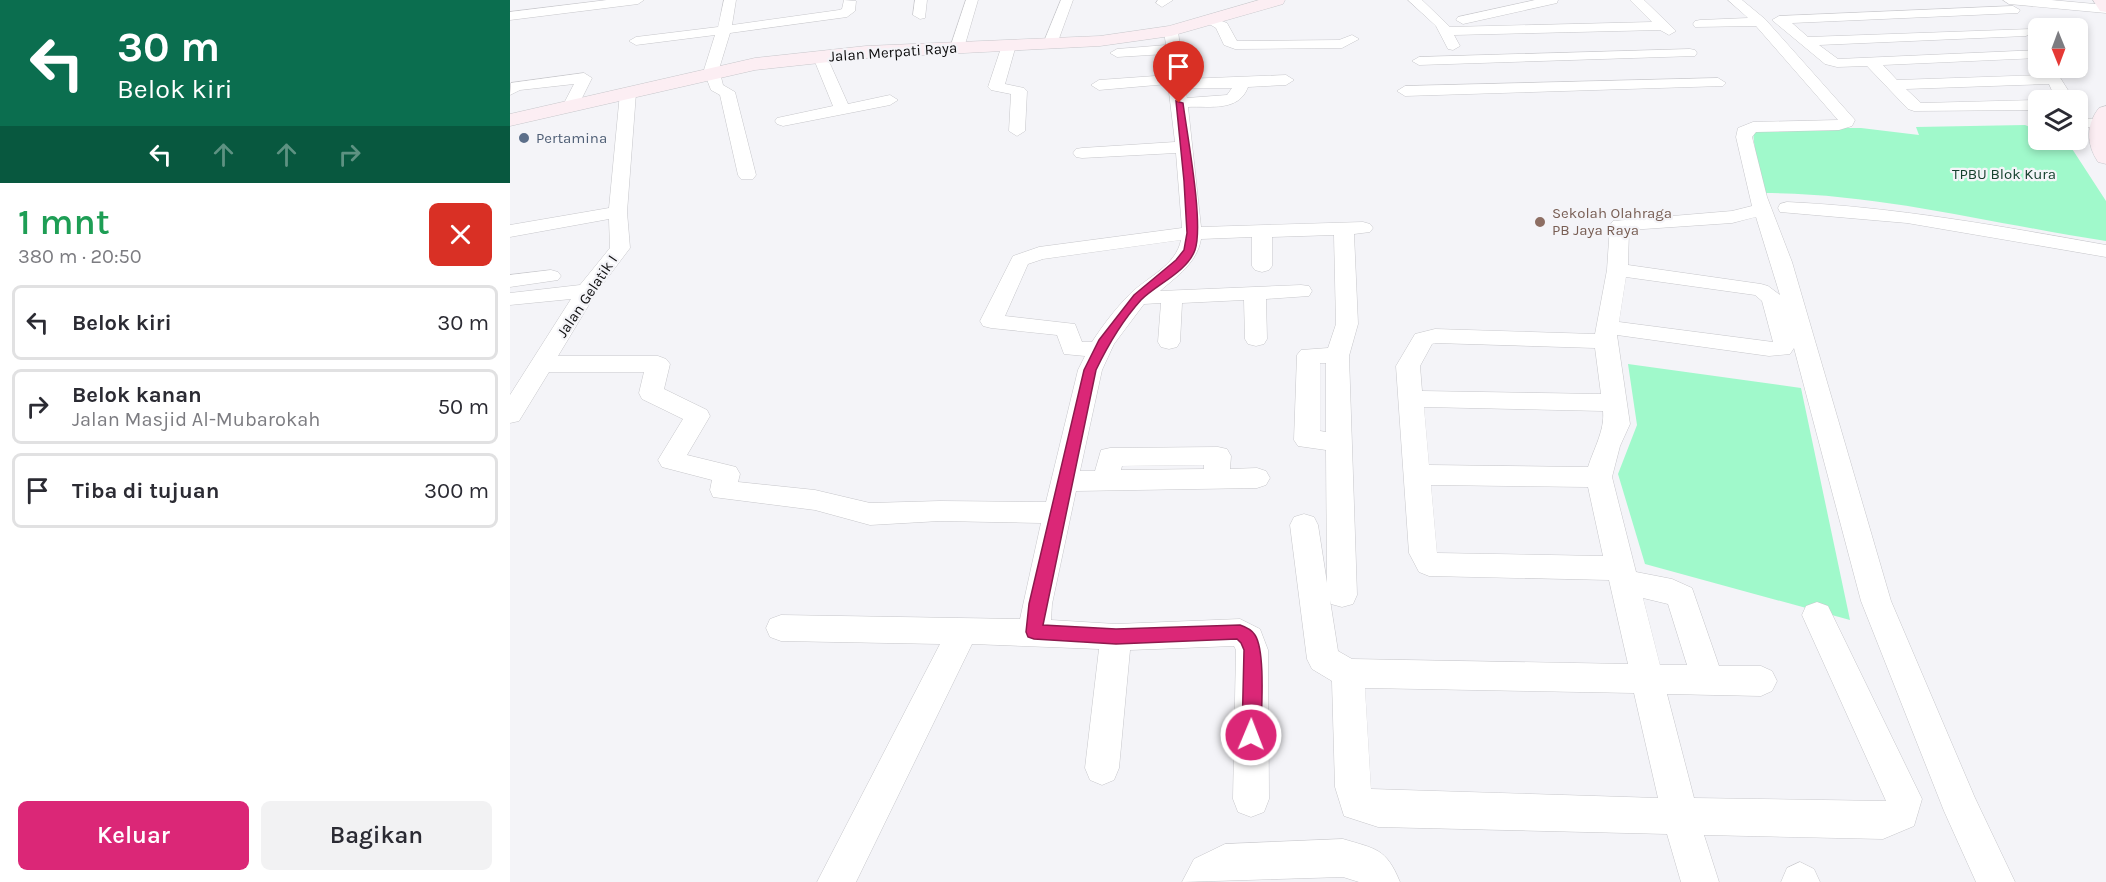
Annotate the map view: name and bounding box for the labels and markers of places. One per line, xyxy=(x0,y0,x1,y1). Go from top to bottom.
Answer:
pin xyxy=(1153,41,1204,103)
place label: Pertamina xyxy=(536,129,607,147)
marker: Pertamina xyxy=(517,131,531,145)
place label: Sekolah Olahraga PB Jaya Raya xyxy=(1552,204,1672,239)
marker: Sekolah Olahraga PB Jaya Raya xyxy=(1533,215,1547,229)

